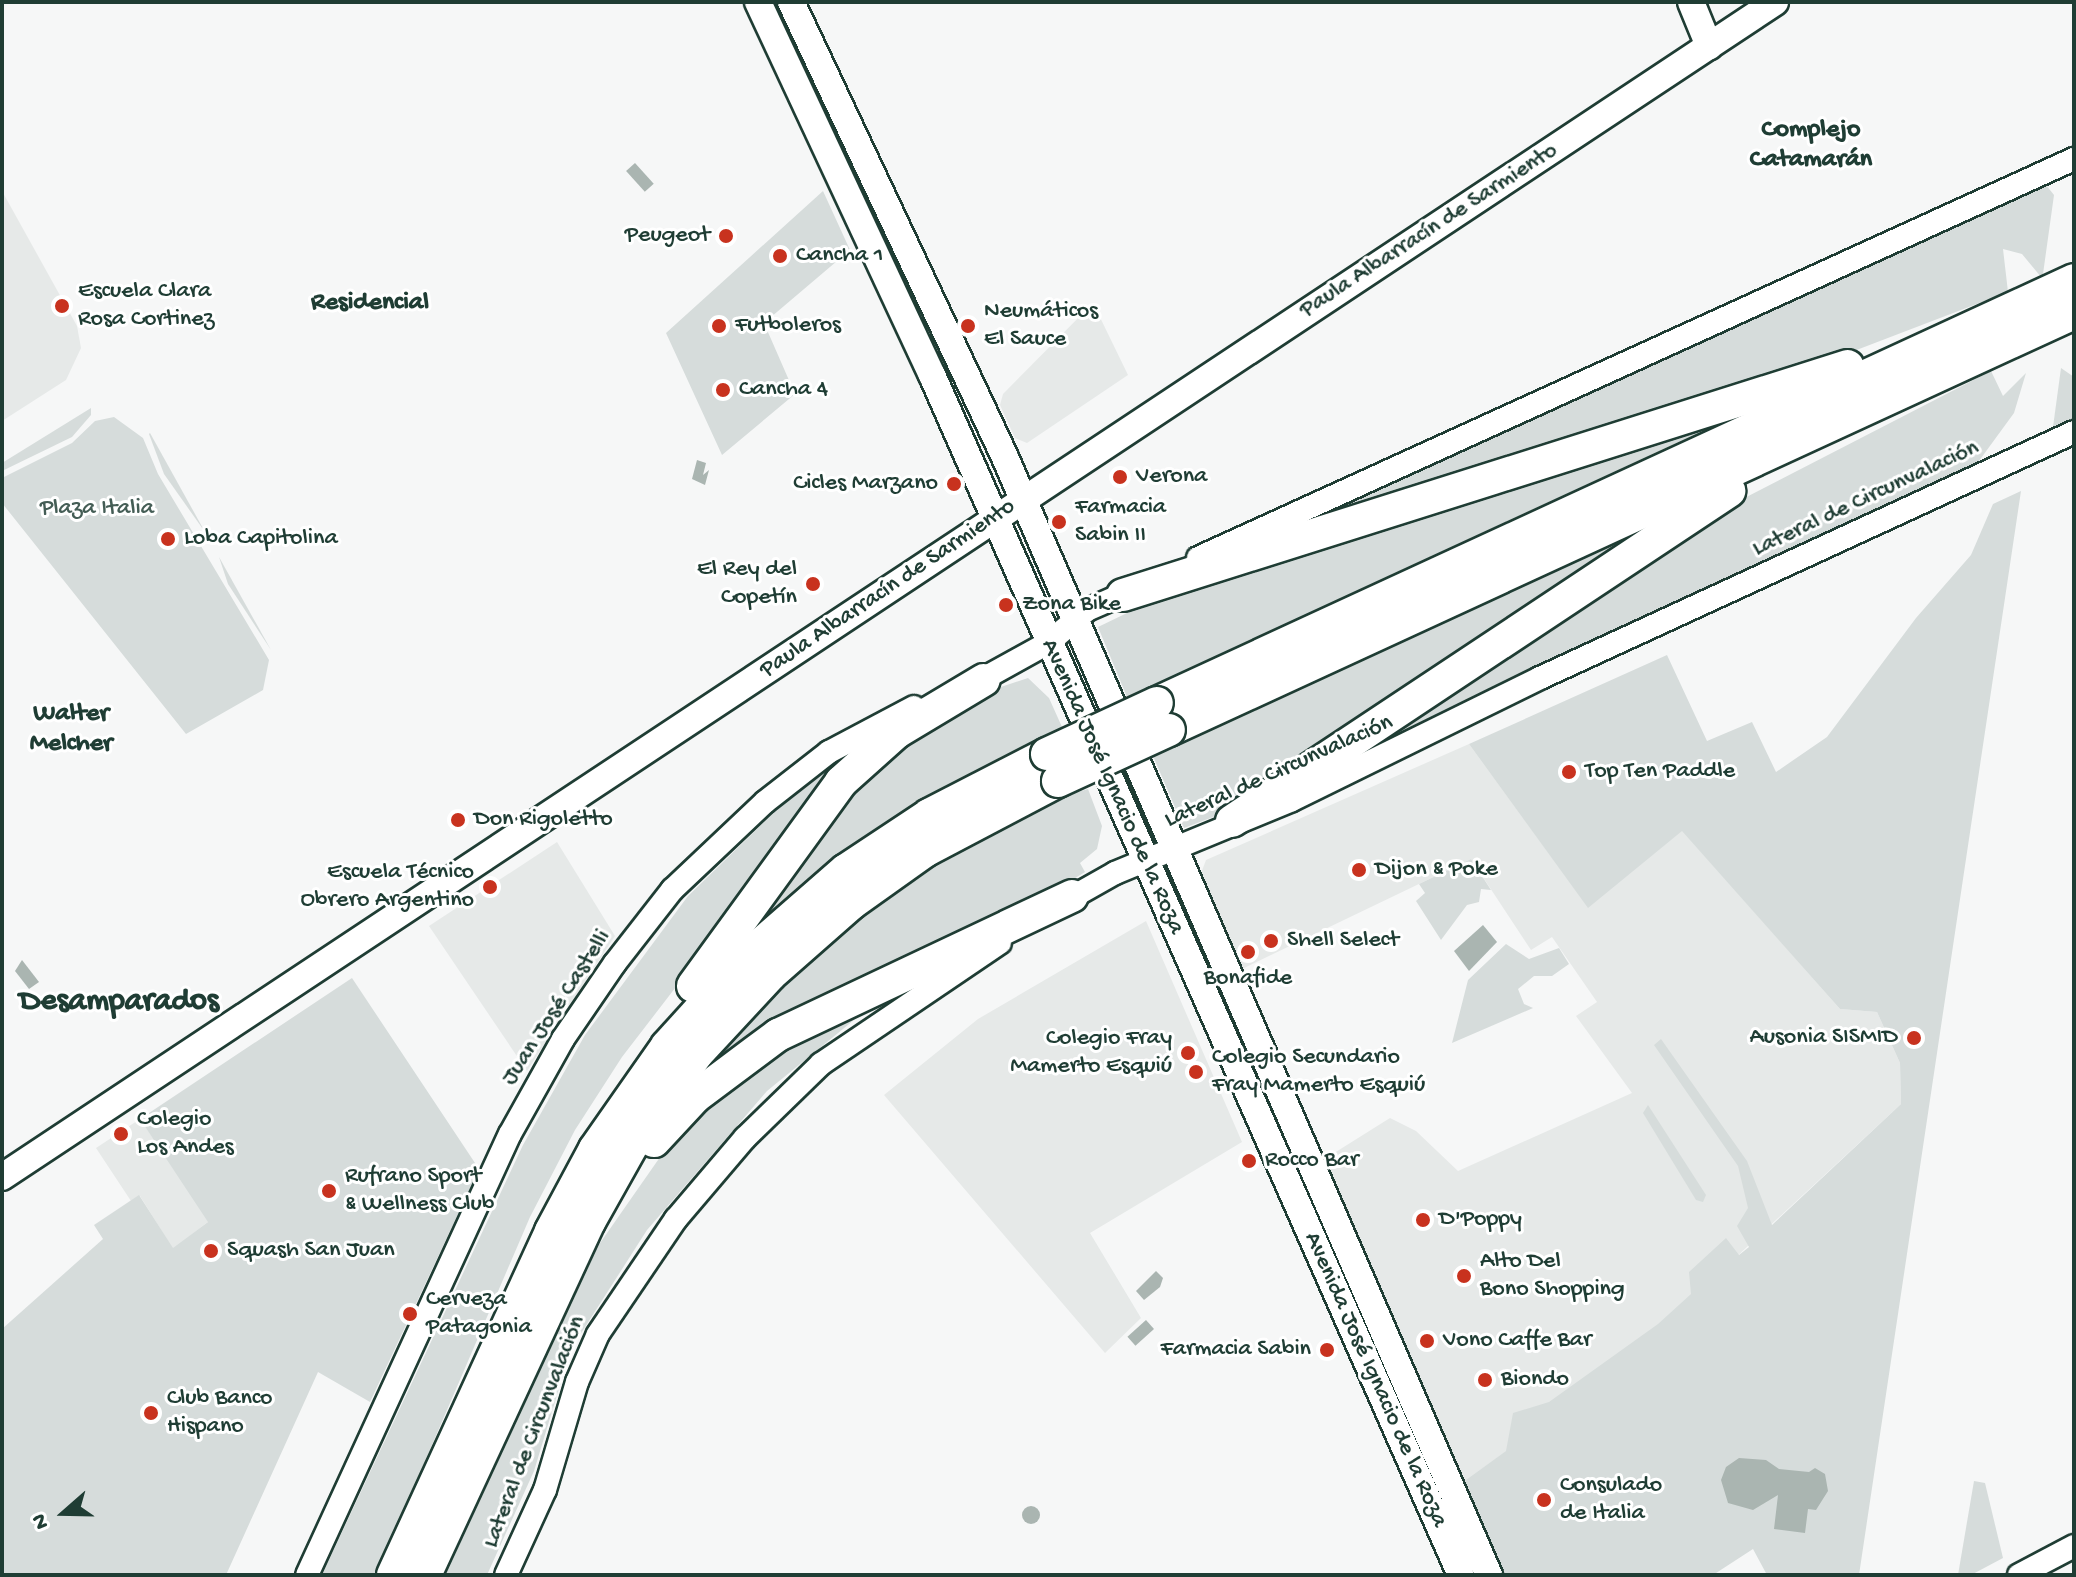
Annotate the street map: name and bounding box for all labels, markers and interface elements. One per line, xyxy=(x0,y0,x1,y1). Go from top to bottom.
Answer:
district label: Complejo Catamarán xyxy=(1750,115,1872,176)
street label: Paula Albarracín de Sarmiento xyxy=(1295,137,1563,325)
place label: Peugeot xyxy=(625,222,710,250)
marker: Peugeot xyxy=(717,227,735,245)
place label: Cancha 1 xyxy=(796,242,883,270)
marker: Cancha 1 xyxy=(771,247,789,265)
place label: Escuela Clara Rosa Cortinez xyxy=(78,278,214,334)
district label: Residencial xyxy=(311,288,429,320)
marker: Escuela Clara Rosa Cortinez xyxy=(53,297,71,315)
place label: Neumáticos El Sauce xyxy=(984,298,1098,354)
place label: Futboleros xyxy=(735,312,841,340)
marker: Futboleros xyxy=(710,317,728,335)
marker: Neumáticos El Sauce xyxy=(959,317,977,335)
place label: Cancha 4 xyxy=(739,376,828,404)
marker: Cancha 4 xyxy=(714,381,732,399)
street label: Lateral de Circunvalación xyxy=(1748,434,1984,564)
place label: Verona xyxy=(1136,463,1207,491)
marker: Verona xyxy=(1111,468,1129,486)
place label: Cicles Marzano xyxy=(793,470,938,498)
marker: Cicles Marzano xyxy=(945,475,963,493)
street label: Paula Albarracín de Sarmiento xyxy=(755,493,1021,685)
place label: Farmacia Sabin II xyxy=(1075,494,1166,550)
park label: Plaza Italia xyxy=(40,495,154,523)
marker: Farmacia Sabin II xyxy=(1050,513,1068,531)
place label: Loba Capitolina xyxy=(184,525,338,553)
marker: Loba Capitolina xyxy=(159,530,177,548)
place label: El Rey del Copetín xyxy=(697,556,797,612)
marker: El Rey del Copetín xyxy=(804,575,822,593)
place label: Zona Bike xyxy=(1022,591,1121,619)
marker: Zona Bike xyxy=(997,596,1015,614)
street label: Avenida José Ignacio de la Roza xyxy=(1034,635,1190,939)
district label: Walter Melcher xyxy=(30,699,112,760)
street label: Lateral de Circunvalación xyxy=(1161,709,1397,835)
place label: Top Ten Paddle xyxy=(1585,758,1735,786)
marker: Top Ten Paddle xyxy=(1560,763,1578,781)
place label: Don Rigoletto xyxy=(474,806,613,834)
marker: Don Rigoletto xyxy=(449,811,467,829)
place label: Dijon & Poke xyxy=(1375,856,1498,884)
place label: Escuela Técnico Obrero Argentino xyxy=(300,859,474,915)
marker: Dijon & Poke xyxy=(1350,861,1368,879)
marker: Escuela Técnico Obrero Argentino xyxy=(481,878,499,896)
street label: Juan José Castelli xyxy=(496,925,618,1091)
place label: Shell Select xyxy=(1287,927,1399,955)
marker: Shell Select xyxy=(1262,932,1280,950)
marker: Bonafide xyxy=(1239,943,1257,961)
place label: Bonafide xyxy=(1204,965,1292,993)
district label: Desamparados xyxy=(19,983,219,1021)
place label: Ausonia SISMID xyxy=(1750,1024,1898,1052)
place label: Colegio Fray Mamerto Esquiú xyxy=(1010,1025,1172,1081)
marker: Ausonia SISMID xyxy=(1905,1029,1923,1047)
marker: Colegio Fray Mamerto Esquiú xyxy=(1179,1044,1197,1062)
place label: Colegio Secundario Fray Mamerto Esquiú xyxy=(1212,1044,1425,1100)
marker: Colegio Secundario Fray Mamerto Esquiú xyxy=(1187,1063,1205,1081)
place label: Colegio Los Andes xyxy=(137,1106,234,1162)
marker: Colegio Los Andes xyxy=(112,1125,130,1143)
place label: Rocco Bar xyxy=(1265,1147,1359,1175)
marker: Rocco Bar xyxy=(1240,1152,1258,1170)
place label: Rufrano Sport & Wellness Club xyxy=(345,1163,494,1219)
marker: Rufrano Sport & Wellness Club xyxy=(320,1182,338,1200)
place label: D'Poppy xyxy=(1439,1206,1522,1234)
marker: D'Poppy xyxy=(1414,1211,1432,1229)
street label: Avenida José Ignacio de la Roza xyxy=(1297,1228,1453,1532)
place label: Squash San Juan xyxy=(227,1237,395,1265)
marker: Squash San Juan xyxy=(202,1242,220,1260)
place label: Alto Del Bono Shopping xyxy=(1480,1248,1625,1304)
marker: Alto Del Bono Shopping xyxy=(1455,1267,1473,1285)
place label: Cerveza Patagonia xyxy=(426,1286,532,1342)
marker: Cerveza Patagonia xyxy=(401,1305,419,1323)
street label: Lateral de Circunvalación xyxy=(477,1312,593,1552)
place label: Vono Caffe Bar xyxy=(1443,1327,1592,1355)
marker: Vono Caffe Bar xyxy=(1418,1332,1436,1350)
place label: Farmacia Sabin xyxy=(1160,1336,1311,1364)
marker: Farmacia Sabin xyxy=(1318,1341,1336,1359)
place label: Biondo xyxy=(1501,1366,1569,1394)
marker: Biondo xyxy=(1476,1371,1494,1389)
place label: Club Banco Hispano xyxy=(167,1385,273,1441)
marker: Club Banco Hispano xyxy=(142,1404,160,1422)
place label: Consulado de Italia xyxy=(1560,1472,1662,1528)
north arrow xyxy=(24,1473,104,1553)
marker: Consulado de Italia xyxy=(1535,1491,1553,1509)
text: N xyxy=(27,1510,56,1532)

